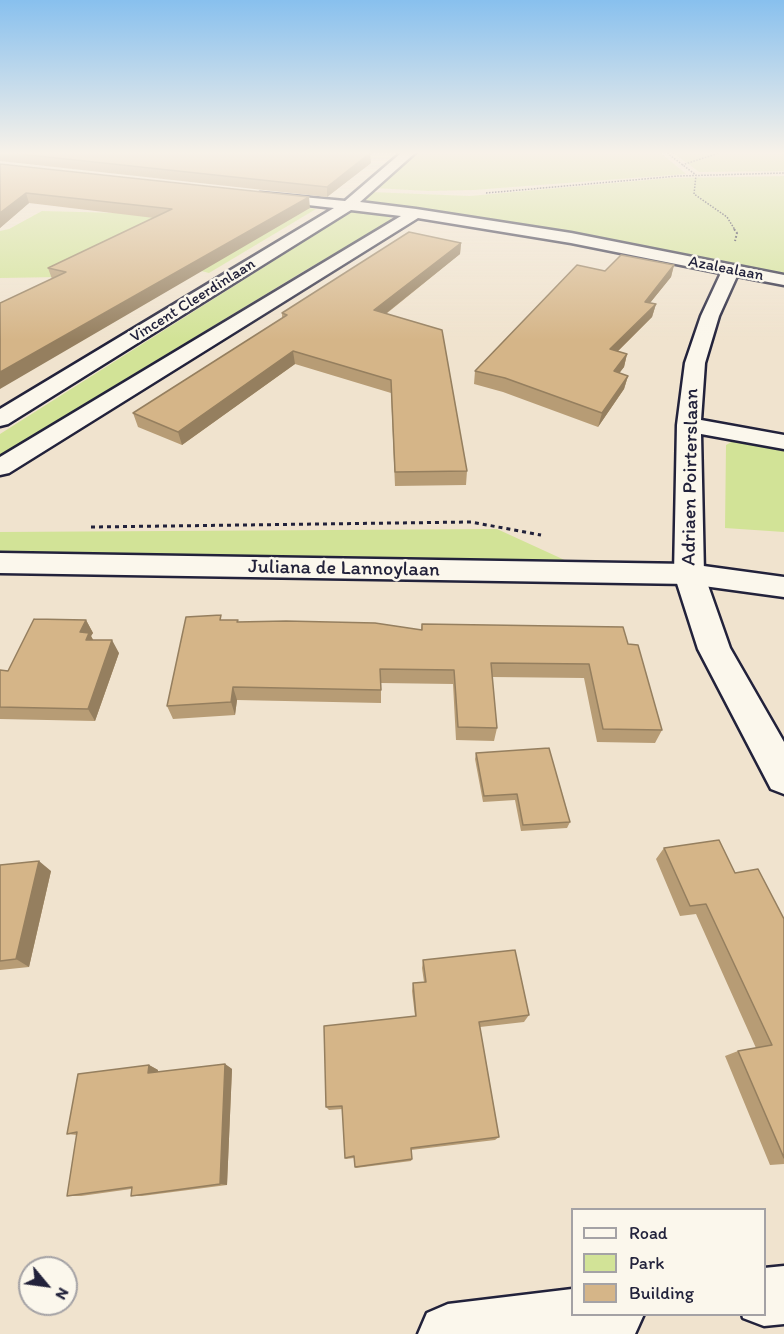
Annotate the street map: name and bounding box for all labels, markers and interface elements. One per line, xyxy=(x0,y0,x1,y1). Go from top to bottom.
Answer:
street label: Azalealaan xyxy=(687,252,765,286)
street label: Vincent Cleerdinlaan xyxy=(127,255,259,347)
street label: Adriaen Poirterslaan xyxy=(677,388,705,566)
street label: Juliana de Lannoylaan xyxy=(248,555,440,583)
legend xyxy=(571,1208,766,1316)
text: Road xyxy=(629,1222,668,1244)
text: Park xyxy=(629,1252,664,1274)
north arrow xyxy=(18,1256,78,1316)
text: Building xyxy=(629,1282,694,1304)
text: N xyxy=(52,1285,73,1303)

